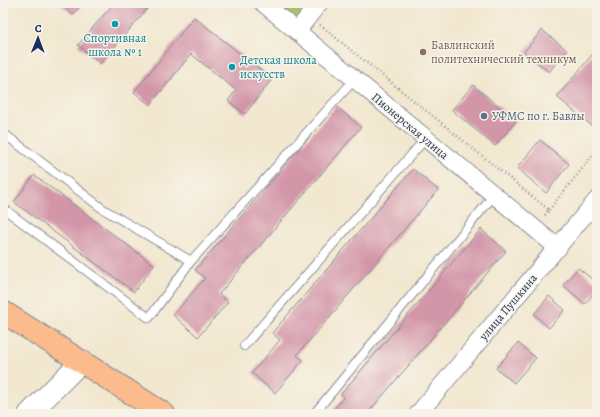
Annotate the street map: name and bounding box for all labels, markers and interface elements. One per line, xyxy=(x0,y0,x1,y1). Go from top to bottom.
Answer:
north arrow xyxy=(18,18,58,58)
marker: Спортивная школа № 1 xyxy=(110,19,120,29)
text: С xyxy=(35,21,42,36)
place label: Спортивная школа № 1 xyxy=(84,30,147,60)
place label: Бавлинский политехнический техникум xyxy=(431,37,577,67)
marker: Бавлинский политехнический техникум xyxy=(418,47,428,57)
place label: Детская школа искусств xyxy=(240,52,317,82)
marker: Детская школа искусств xyxy=(227,62,237,72)
street label: Пионерская улица xyxy=(368,89,452,163)
place label: УФМС по г. Бавлы xyxy=(492,108,584,124)
marker: УФМС по г. Бавлы xyxy=(479,111,489,121)
street label: улица Пушкина xyxy=(475,270,541,344)

